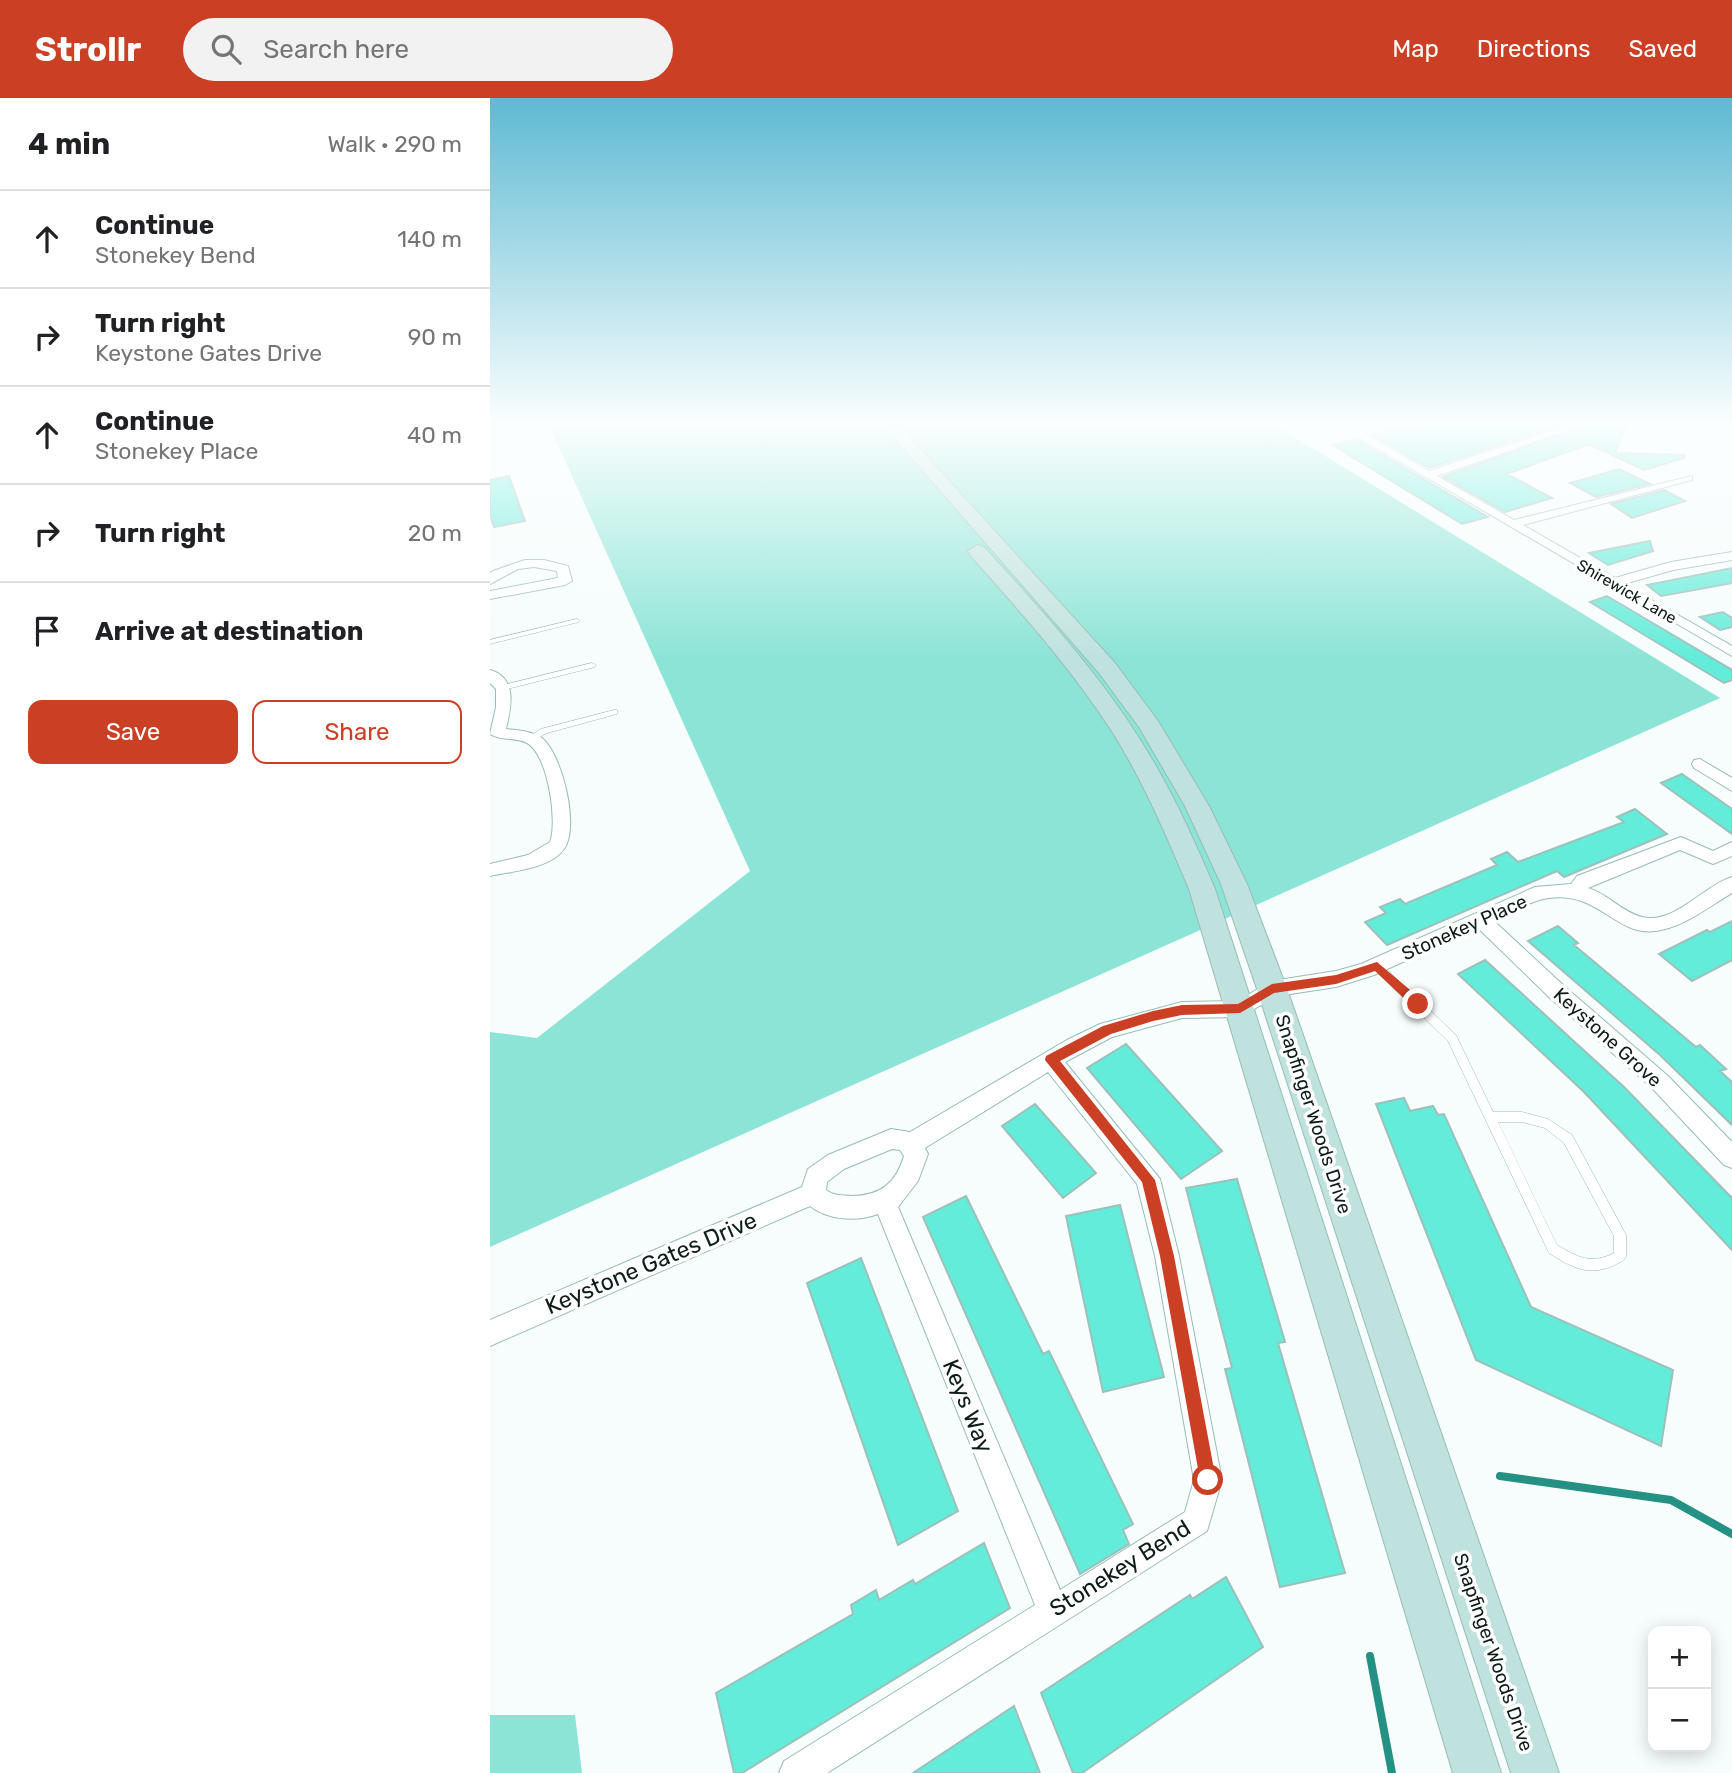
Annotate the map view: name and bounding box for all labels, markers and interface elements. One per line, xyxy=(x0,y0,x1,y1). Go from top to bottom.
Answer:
search box xyxy=(183,18,673,81)
text: Strollr xyxy=(35,30,141,69)
icon: search xyxy=(207,30,245,68)
text: Search here xyxy=(263,34,409,65)
text: Map xyxy=(1392,35,1439,63)
text: Directions xyxy=(1477,35,1590,63)
text: Saved xyxy=(1628,35,1697,63)
text: 4 min xyxy=(28,126,110,162)
text: Walk · 290 m xyxy=(327,130,462,158)
text: Continue xyxy=(95,210,214,241)
icon: ahead xyxy=(28,220,66,258)
text: 140 m xyxy=(397,225,462,253)
text: Stonekey Bend xyxy=(95,241,256,269)
text: Turn right xyxy=(95,308,225,339)
icon: right xyxy=(28,318,66,356)
text: 90 m xyxy=(408,323,462,351)
text: Keystone Gates Drive xyxy=(95,339,322,367)
text: Continue xyxy=(95,406,214,437)
icon: ahead xyxy=(28,416,66,454)
text: 40 m xyxy=(407,421,462,449)
text: Stonekey Place xyxy=(95,437,258,465)
icon: right xyxy=(28,514,66,552)
text: Turn right xyxy=(95,518,225,549)
text: 20 m xyxy=(408,519,462,547)
street label: Shirewick Lane xyxy=(1573,555,1680,628)
icon: arrive xyxy=(28,612,66,650)
text: Arrive at destination xyxy=(95,616,363,647)
button: Save xyxy=(28,700,238,764)
button: Share xyxy=(252,700,462,764)
street label: Stonekey Place xyxy=(1398,889,1531,965)
street label: Keystone Grove xyxy=(1549,983,1666,1092)
route end xyxy=(1402,988,1433,1019)
street label: Snapfinger Woods Drive xyxy=(1270,1012,1357,1217)
street label: Keystone Gates Drive xyxy=(541,1206,761,1320)
street label: Keys Way xyxy=(937,1355,999,1457)
route start xyxy=(1192,1464,1223,1495)
street label: Stonekey Bend xyxy=(1044,1514,1196,1622)
street label: Snapfinger Woods Drive xyxy=(1449,1550,1538,1754)
map controls xyxy=(1648,1626,1711,1752)
button: + xyxy=(1648,1626,1711,1689)
button: − xyxy=(1648,1689,1711,1752)

